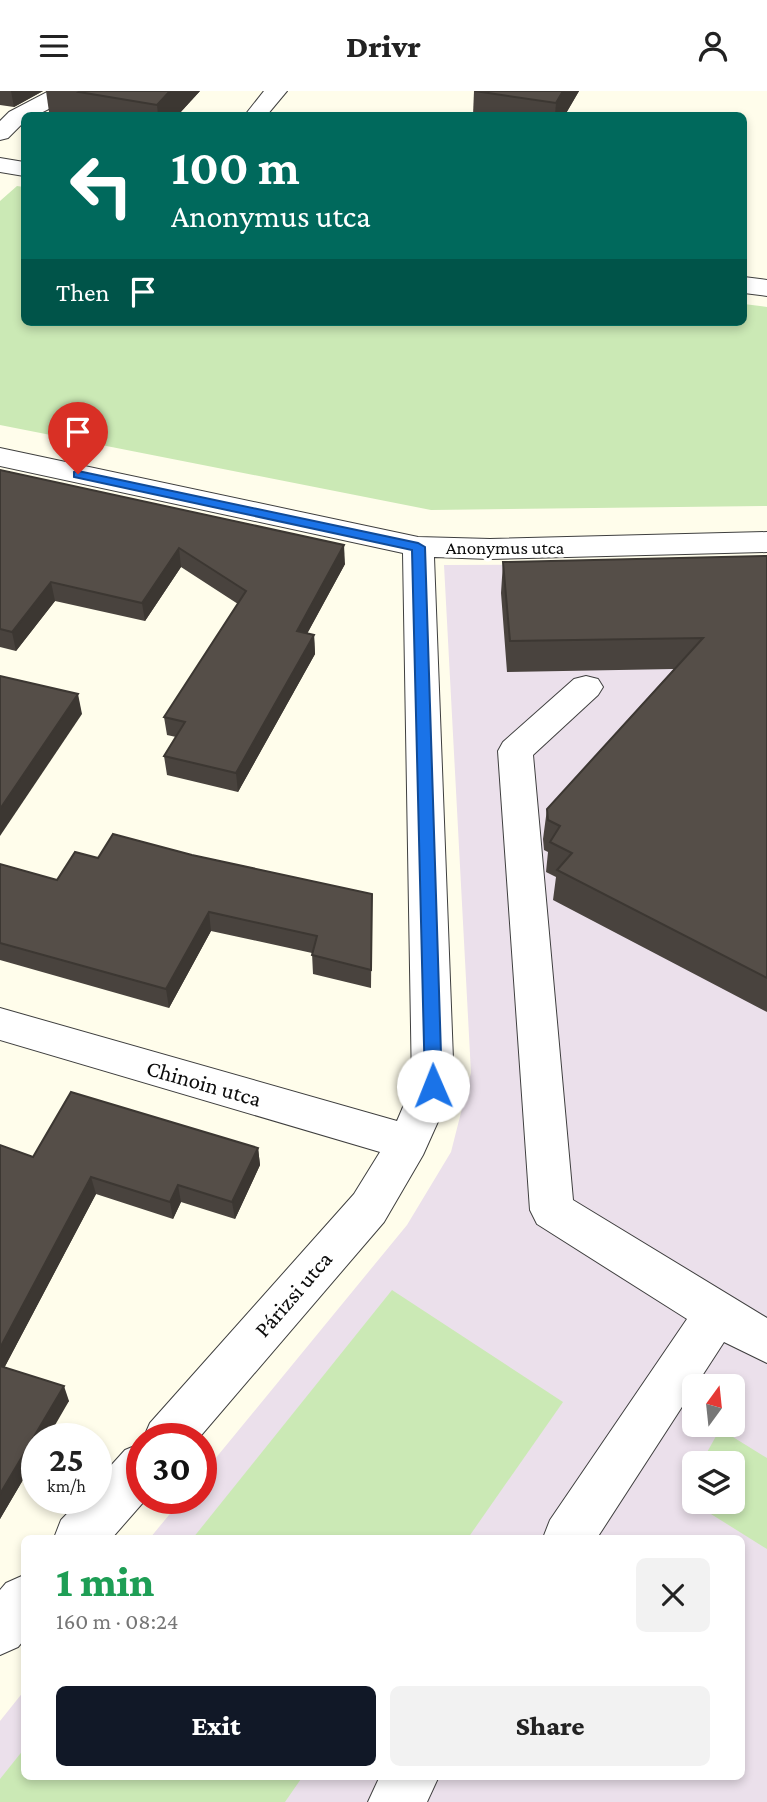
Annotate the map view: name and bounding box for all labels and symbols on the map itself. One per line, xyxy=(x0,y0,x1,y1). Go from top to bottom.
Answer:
pin xyxy=(48,402,108,474)
street label: Anonymus utca xyxy=(446,537,565,558)
position arrow xyxy=(396,1049,470,1123)
street label: Chinoin utca xyxy=(144,1054,265,1112)
street label: Párizsi utca xyxy=(249,1246,337,1342)
north arrow xyxy=(682,1374,746,1437)
speed limit sign: 30 xyxy=(126,1423,217,1514)

